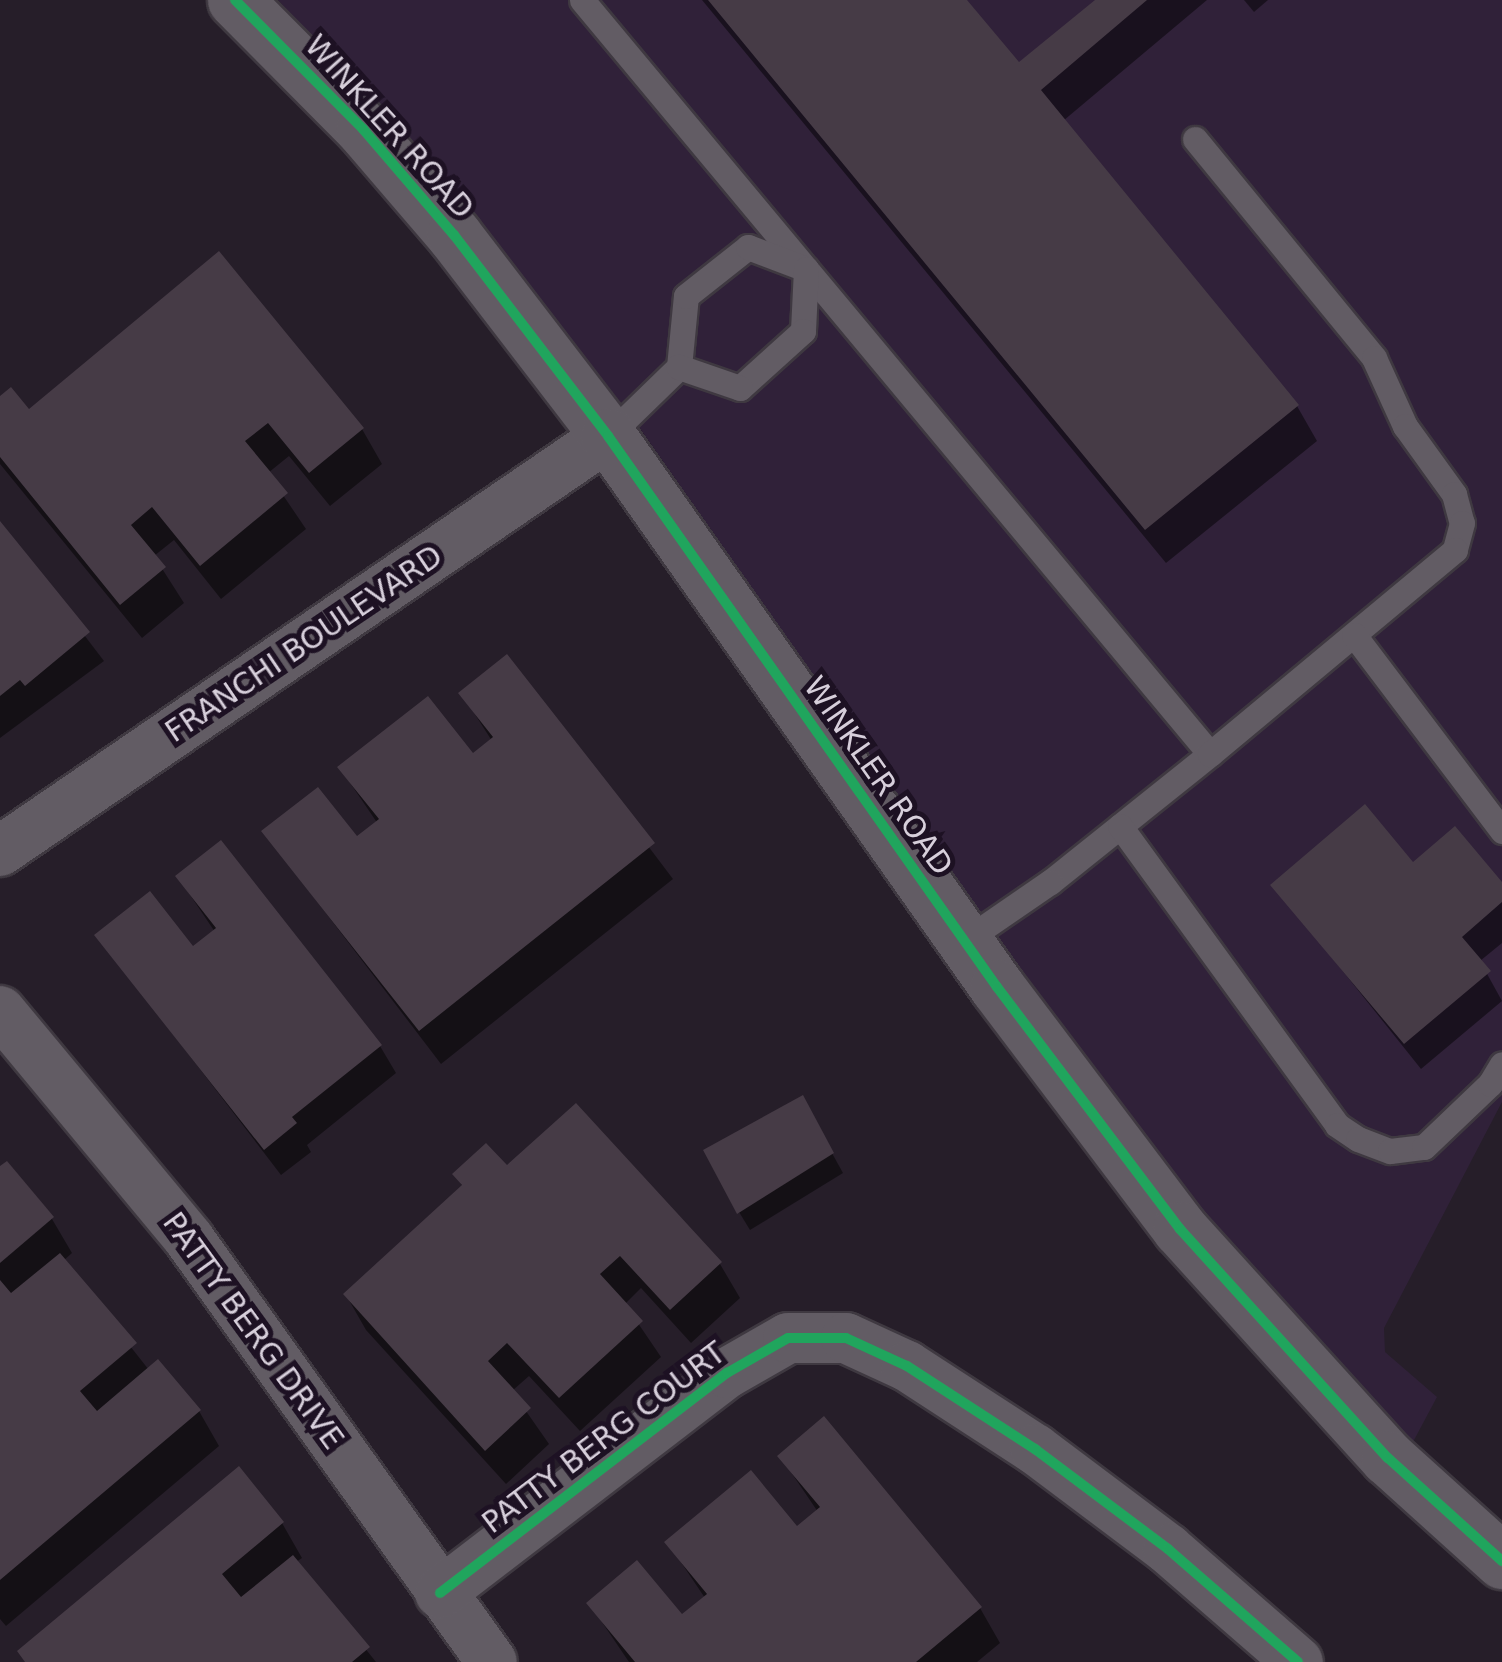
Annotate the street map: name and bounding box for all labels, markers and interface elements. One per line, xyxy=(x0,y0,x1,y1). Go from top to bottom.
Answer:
street label: WINKLER ROAD xyxy=(297,28,481,226)
street label: FRANCHI BOULEVARD xyxy=(159,538,449,750)
street label: WINKLER ROAD xyxy=(796,670,960,882)
street label: PATTY BERG DRIVE xyxy=(155,1206,351,1456)
street label: PATTY BERG COURT xyxy=(475,1335,733,1541)

